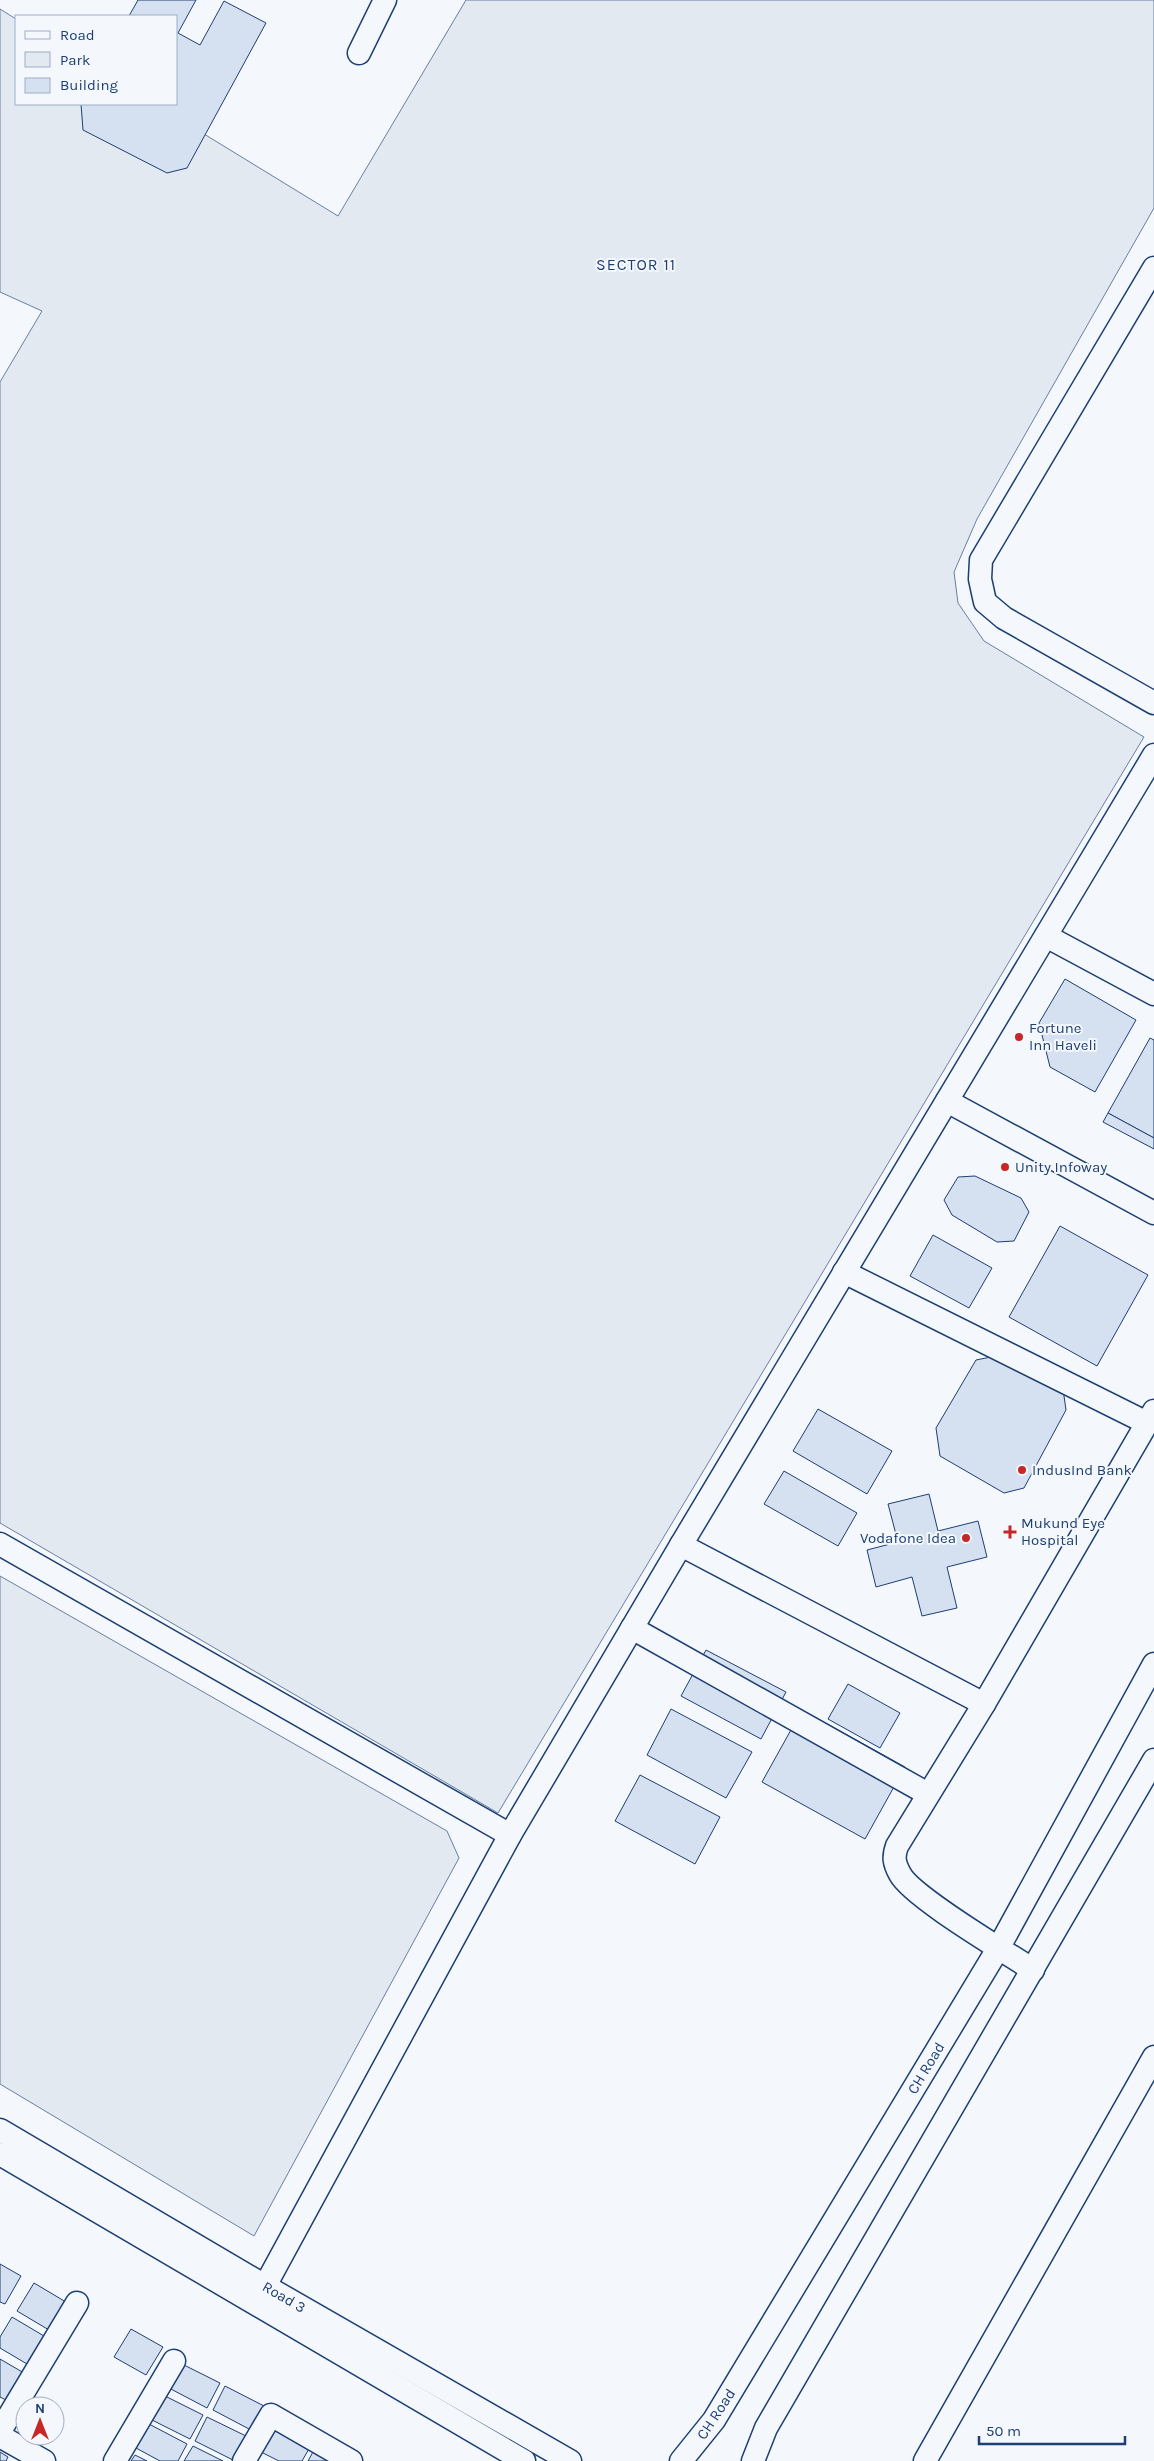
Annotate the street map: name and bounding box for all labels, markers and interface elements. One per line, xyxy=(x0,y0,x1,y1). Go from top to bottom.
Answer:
legend xyxy=(15,15,178,105)
text: Road xyxy=(60,26,95,44)
text: Park xyxy=(60,51,90,69)
text: Building xyxy=(60,76,118,94)
district label: SECTOR 11 xyxy=(596,255,676,274)
place label: Fortune Inn Haveli xyxy=(1029,1019,1097,1054)
marker: Fortune Inn Haveli xyxy=(1013,1031,1025,1043)
place label: Unity Infoway xyxy=(1015,1158,1107,1176)
marker: Unity Infoway xyxy=(999,1161,1011,1173)
place label: IndusInd Bank xyxy=(1032,1461,1132,1479)
marker: IndusInd Bank xyxy=(1016,1464,1028,1476)
place label: Mukund Eye Hospital xyxy=(1021,1514,1105,1549)
marker: Mukund Eye Hospital xyxy=(1003,1525,1017,1539)
place label: Vodafone Idea xyxy=(860,1529,956,1547)
marker: Vodafone Idea xyxy=(960,1532,972,1544)
street label: CH Road xyxy=(904,2039,948,2097)
street label: Road 3 xyxy=(259,2277,309,2317)
street label: CH Road xyxy=(693,2385,739,2443)
north arrow xyxy=(15,2396,65,2446)
text: N xyxy=(35,2400,45,2417)
scale bar xyxy=(979,2414,1125,2446)
text: 50 m xyxy=(986,2422,1021,2440)

